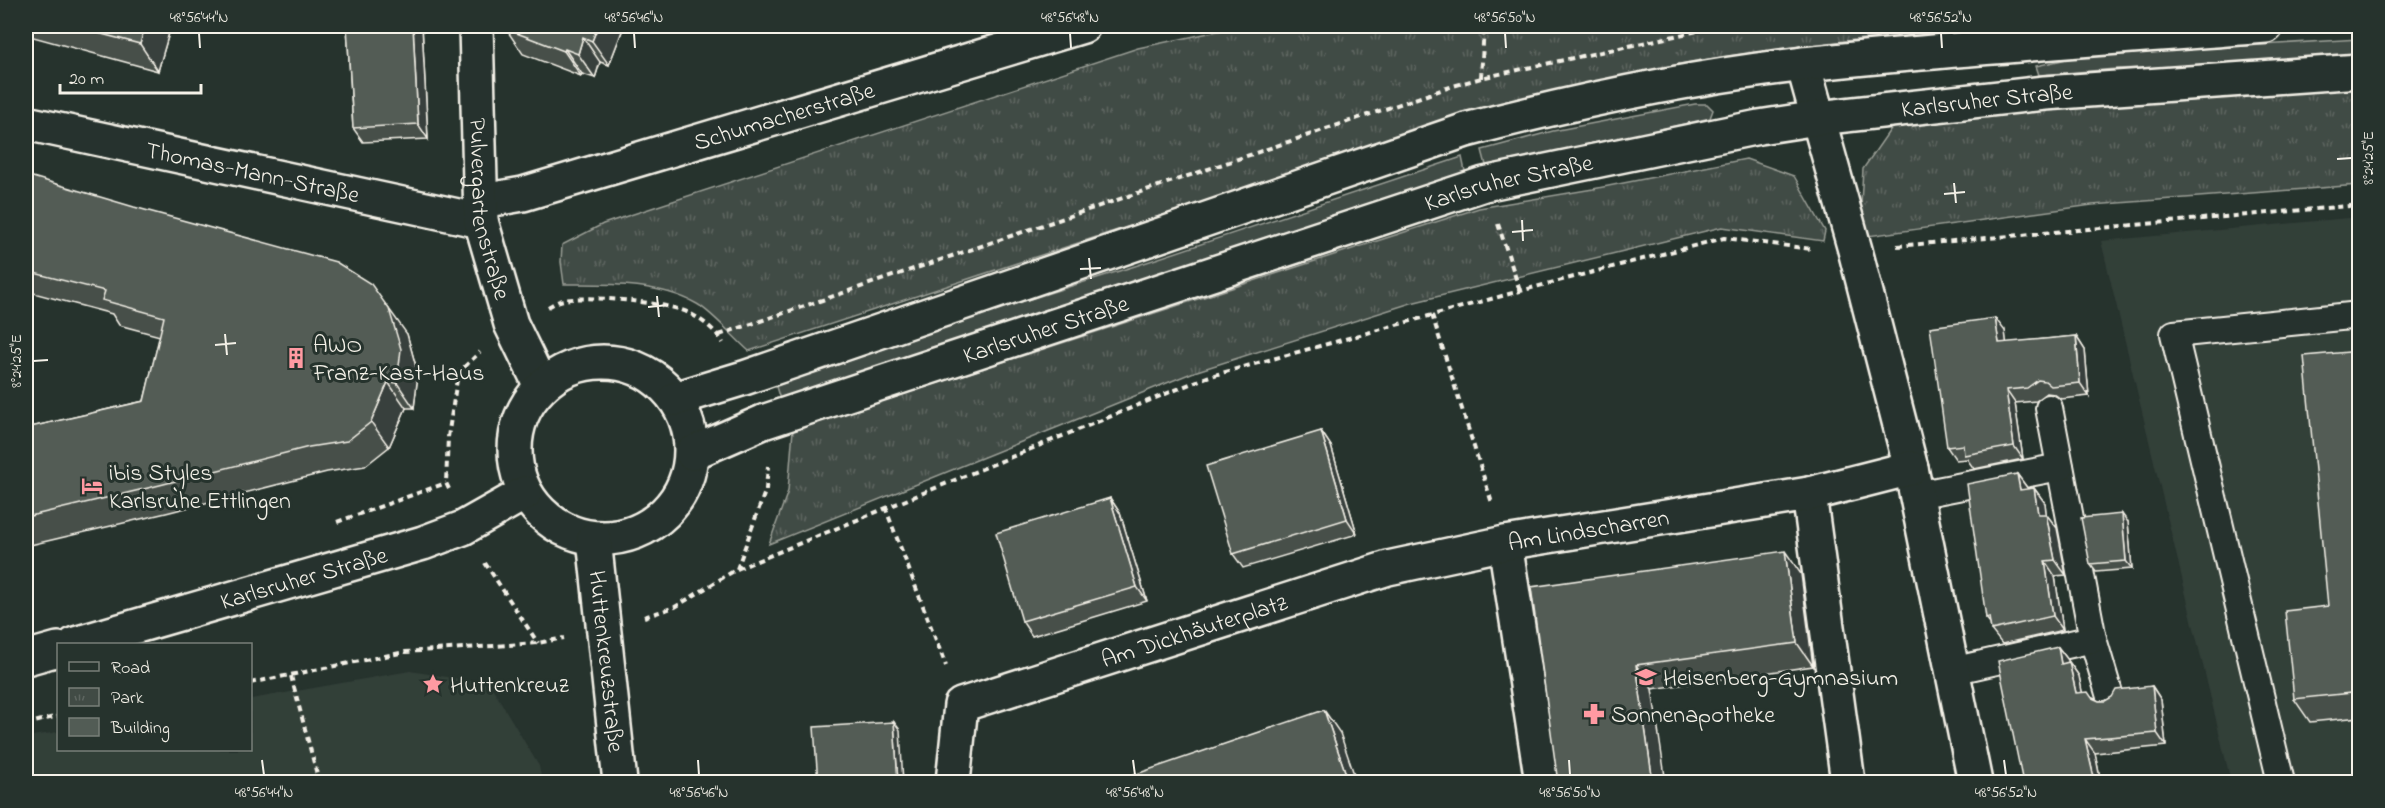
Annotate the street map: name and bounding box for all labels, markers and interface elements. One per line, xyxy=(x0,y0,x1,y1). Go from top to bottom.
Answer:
text: 48°56'44"N xyxy=(170,7,228,29)
text: 48°56'46"N xyxy=(605,7,664,29)
text: 48°56'48"N xyxy=(1041,7,1099,29)
text: 48°56'50"N xyxy=(1474,7,1536,29)
text: 48°56'52"N xyxy=(1910,7,1972,29)
scale bar xyxy=(60,57,201,95)
text: 20 m xyxy=(69,67,104,93)
street label: Schumacherstraße xyxy=(690,74,879,162)
street label: Karlsruher Straße xyxy=(1899,76,2074,129)
street label: Pulvergartenstraße xyxy=(458,117,518,305)
text: 8°24'25"E xyxy=(2358,131,2380,185)
street label: Thomas-Mann-Straße xyxy=(142,134,363,214)
street label: Karlsruher Straße xyxy=(1421,147,1596,222)
street label: Karlsruher Straße xyxy=(959,287,1134,375)
place label: AWO Franz-Kast-Haus xyxy=(312,329,485,392)
text: 8°24'25"E xyxy=(6,334,28,388)
building icon: AWO Franz-Kast-Haus xyxy=(284,346,308,370)
place label: ibis Styles Karlsruhe Ettlingen xyxy=(109,457,291,520)
hotel icon: ibis Styles Karlsruhe Ettlingen xyxy=(80,474,104,498)
street label: Am Lindscharren xyxy=(1506,502,1672,562)
street label: Karlsruher Straße xyxy=(217,539,392,621)
street label: Huttenkreuzstraße xyxy=(577,569,632,755)
street label: Am Dickhäuterplatz xyxy=(1097,586,1293,679)
legend xyxy=(57,643,252,751)
text: Road xyxy=(111,656,150,682)
place label: Heisenberg-Gymnasium xyxy=(1663,662,1898,698)
school or university icon: Heisenberg-Gymnasium xyxy=(1634,665,1658,689)
place label: Huttenkreuz xyxy=(450,669,570,704)
place icon: Huttenkreuz xyxy=(421,672,445,696)
text: Park xyxy=(111,686,144,712)
place label: Sonnenapotheke xyxy=(1611,699,1775,734)
pharmacy icon: Sonnenapotheke xyxy=(1582,702,1606,726)
text: Building xyxy=(110,716,170,743)
text: 48°56'44"N xyxy=(235,782,293,804)
text: 48°56'46"N xyxy=(670,782,729,804)
text: 48°56'48"N xyxy=(1106,782,1164,804)
text: 48°56'50"N xyxy=(1539,782,1601,804)
text: 48°56'52"N xyxy=(1975,782,2037,804)

